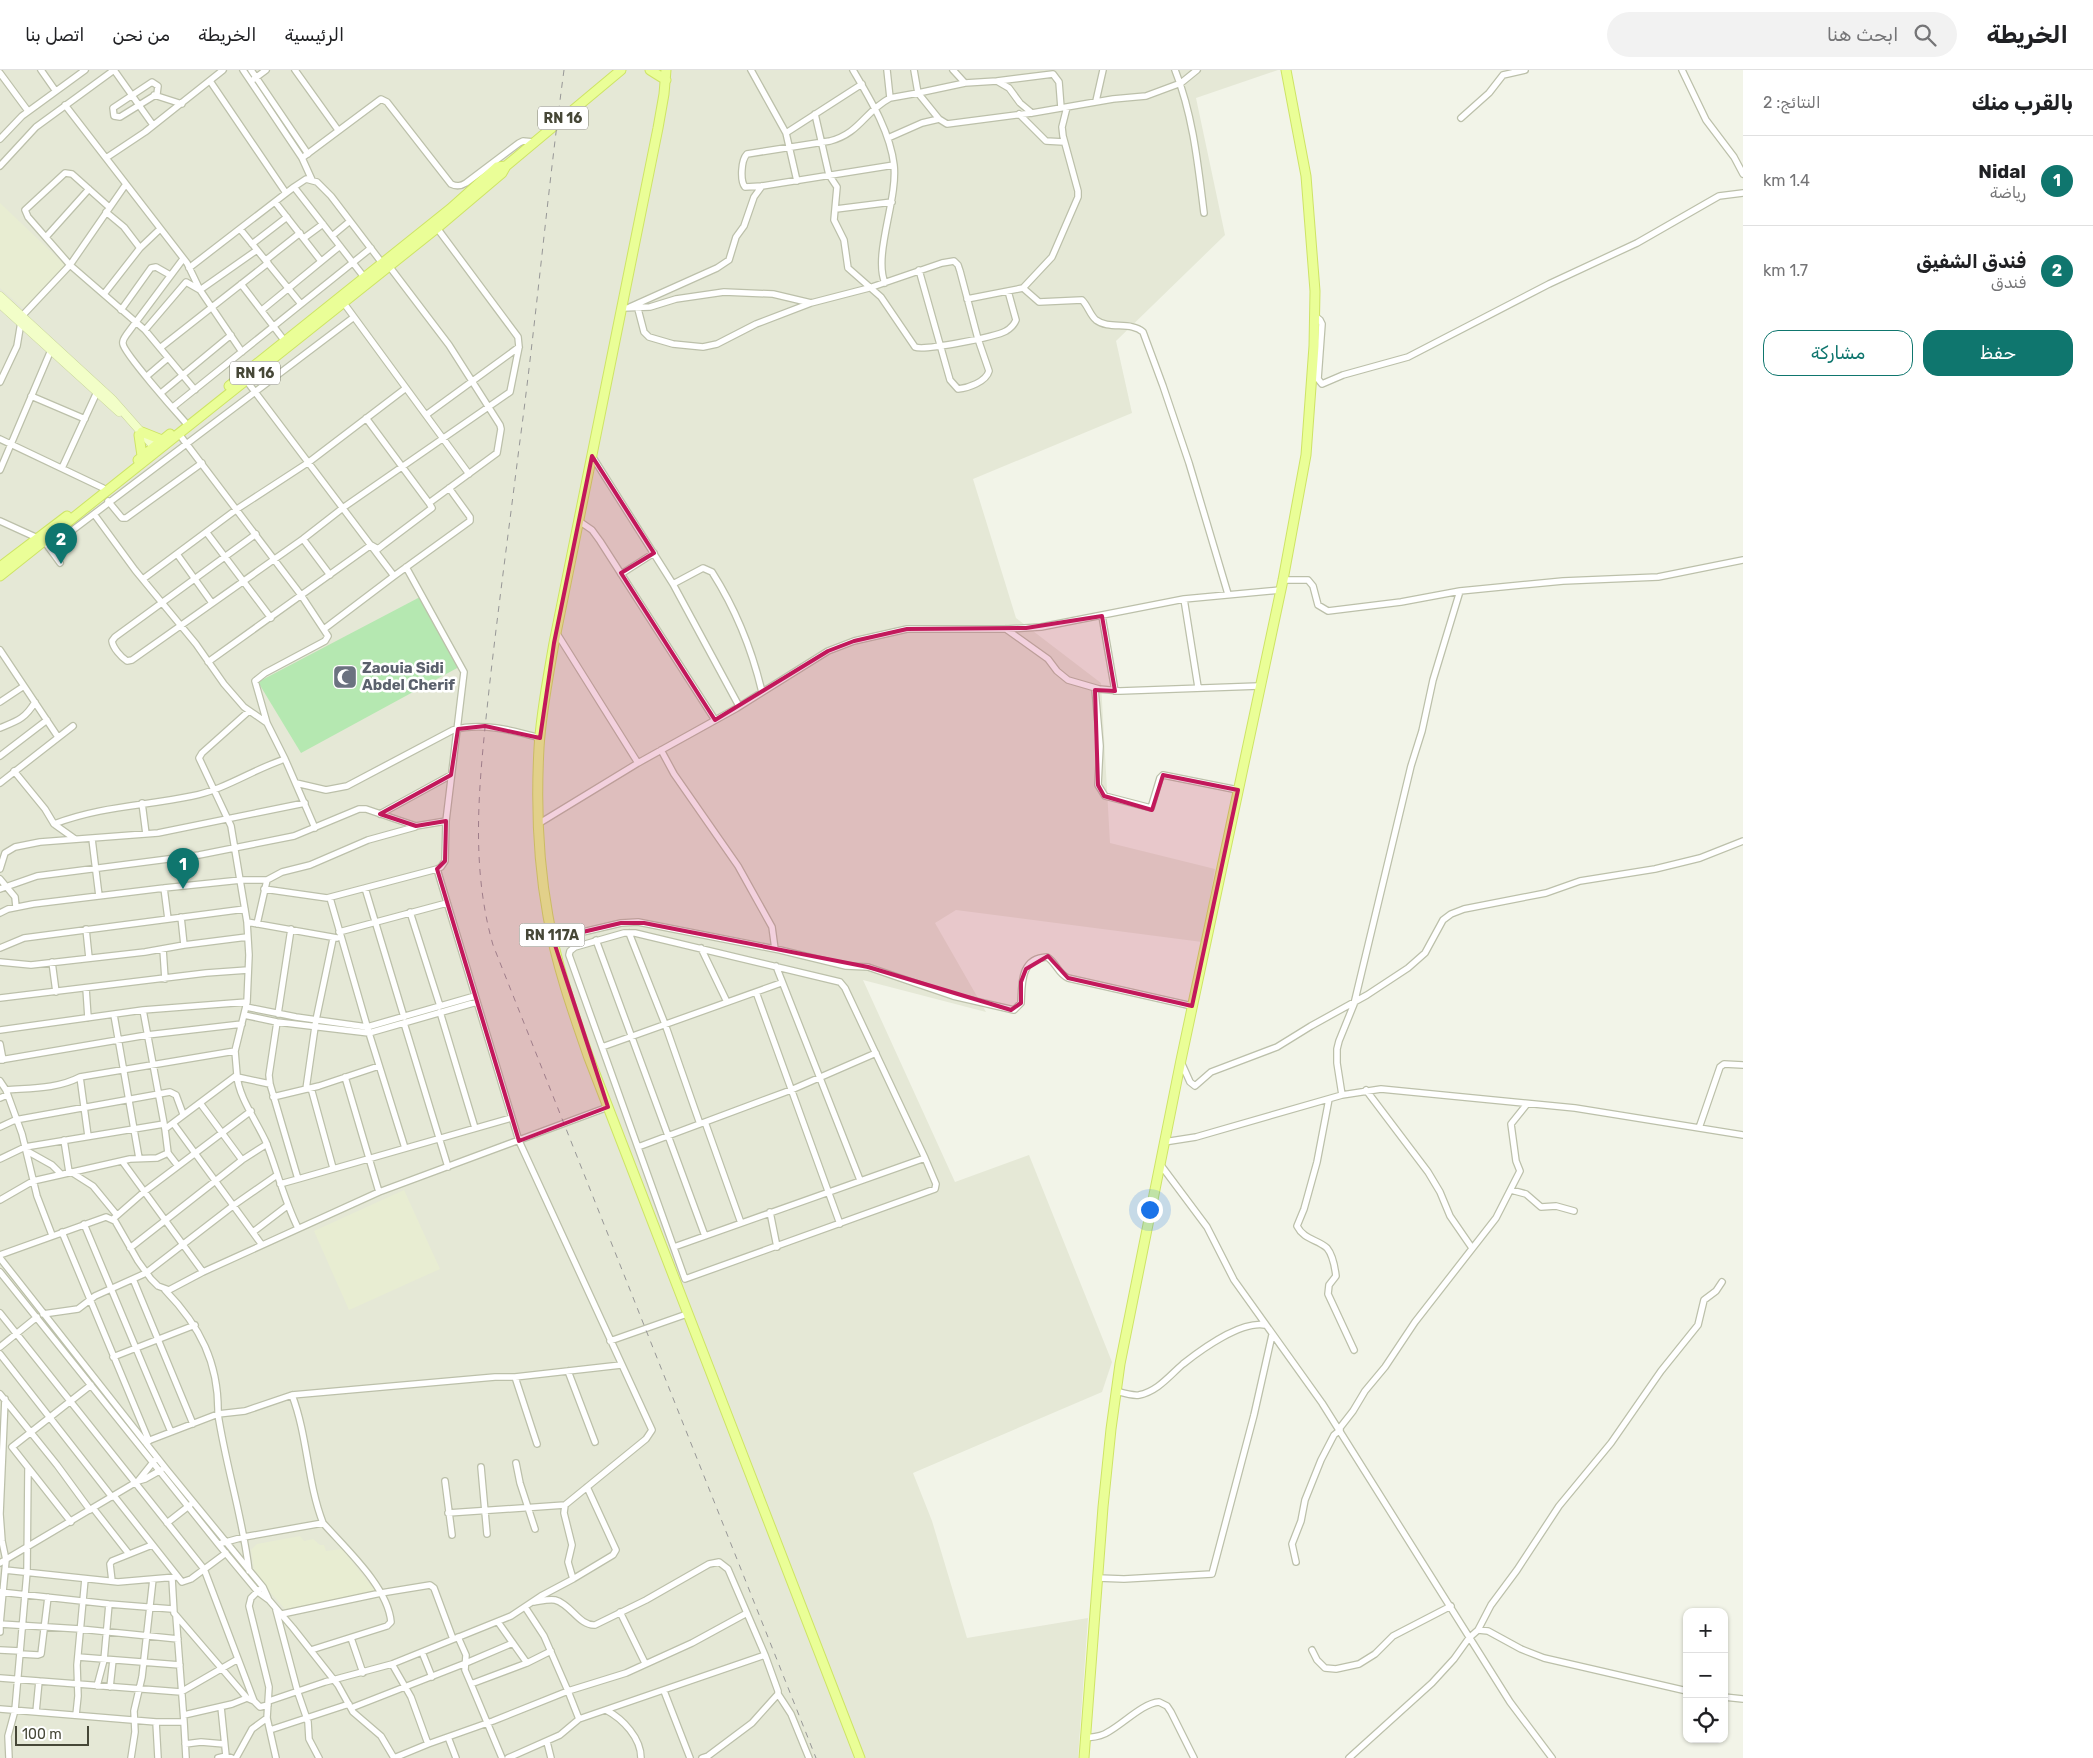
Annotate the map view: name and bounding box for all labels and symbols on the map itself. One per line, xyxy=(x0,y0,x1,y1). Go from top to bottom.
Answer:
road number: RN 16 xyxy=(538,106,588,129)
road number: RN 16 xyxy=(230,362,280,384)
pin: 2 xyxy=(45,523,77,564)
place label: Zaouia Sidi Abdel Cherif xyxy=(362,659,455,694)
mosque icon: Zaouia Sidi Abdel Cherif xyxy=(332,664,358,690)
pin: 1 xyxy=(167,848,199,889)
road number: RN 117A xyxy=(520,924,584,946)
your location xyxy=(1137,1197,1163,1223)
scale bar xyxy=(15,1723,89,1746)

